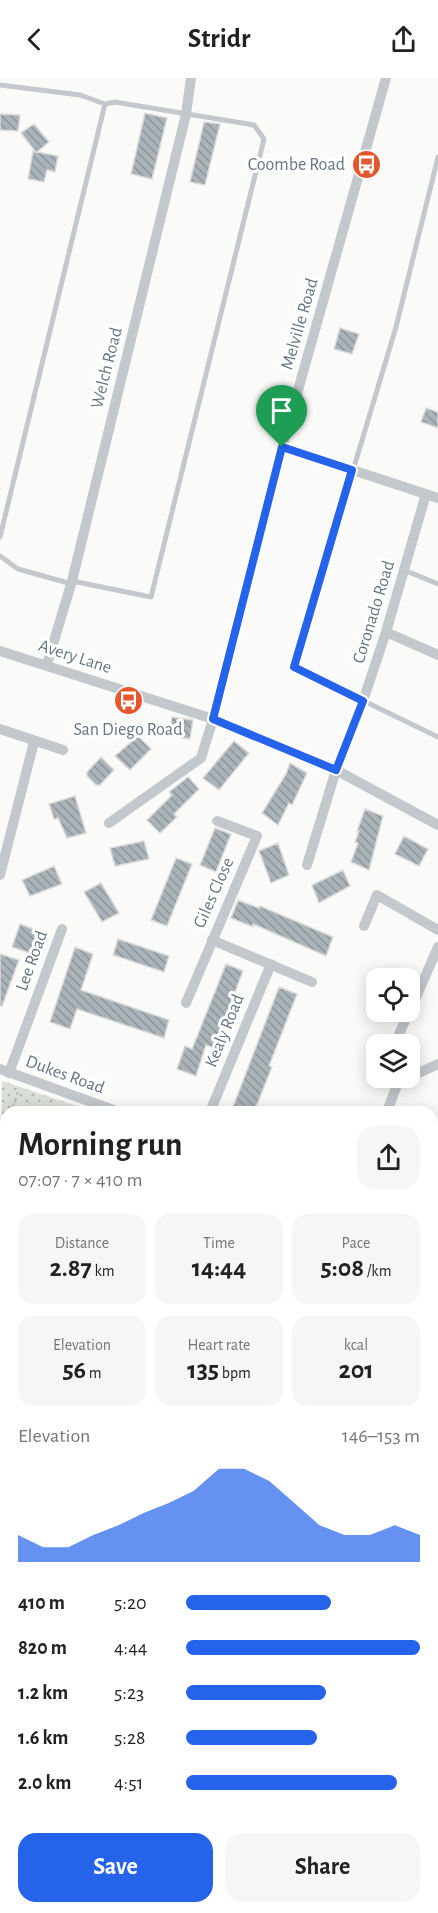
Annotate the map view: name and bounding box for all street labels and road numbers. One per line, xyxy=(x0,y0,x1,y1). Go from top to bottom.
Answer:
street label: Melville Road xyxy=(278,276,322,372)
street label: Welch Road xyxy=(88,326,126,410)
street label: Coronado Road xyxy=(350,558,398,666)
street label: Avery Lane xyxy=(36,637,114,677)
street label: Giles Close xyxy=(190,855,238,931)
street label: Lee Road xyxy=(13,929,51,993)
street label: Kealy Road xyxy=(202,992,248,1070)
street label: Dukes Road xyxy=(23,1052,107,1098)

